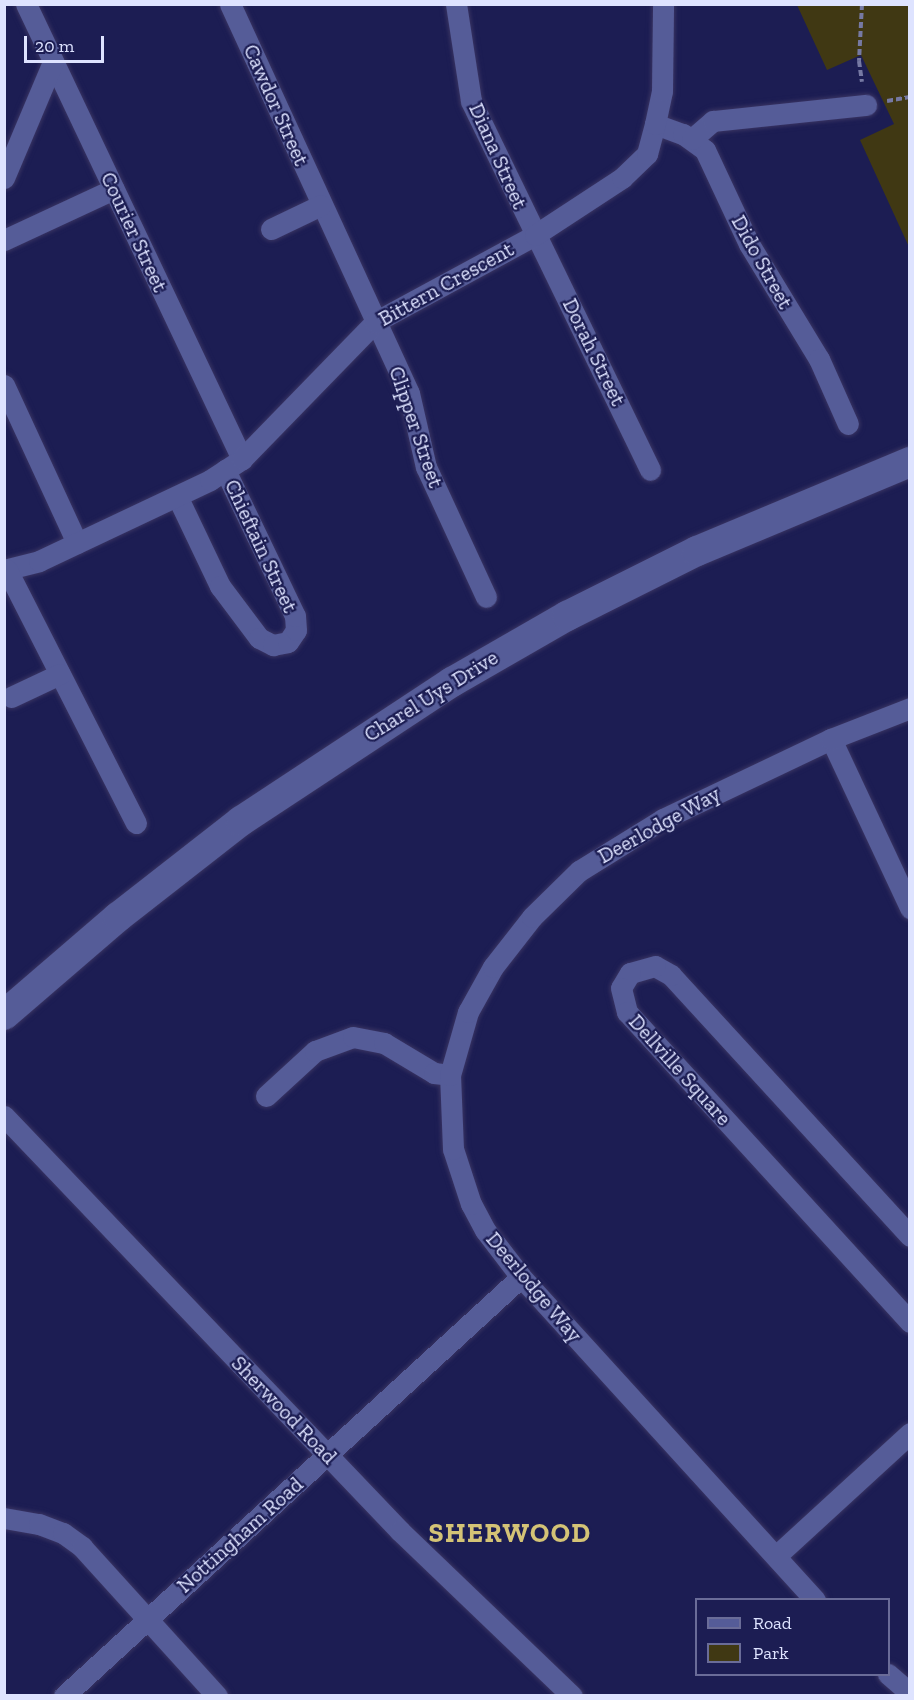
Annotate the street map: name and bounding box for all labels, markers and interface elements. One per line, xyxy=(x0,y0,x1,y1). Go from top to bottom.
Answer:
scale bar xyxy=(27,24,106,62)
text: 20 m xyxy=(35,35,74,57)
street label: Cawdor Street xyxy=(238,40,314,170)
street label: Diana Street xyxy=(463,99,533,213)
street label: Courier Street xyxy=(95,168,173,296)
street label: Dido Street xyxy=(726,211,798,313)
street label: Bittern Crescent xyxy=(374,237,518,331)
street label: Dorah Street xyxy=(557,294,631,410)
street label: Clipper Street xyxy=(383,363,449,491)
street label: Chieftain Street xyxy=(219,476,303,616)
street label: Charel Uys Drive xyxy=(359,645,503,747)
street label: Deerlodge Way xyxy=(593,781,725,869)
street label: Dellville Square xyxy=(623,1009,737,1131)
street label: Deerlodge Way xyxy=(481,1227,587,1347)
street label: Sherwood Road xyxy=(226,1351,342,1469)
street label: Nottingham Road xyxy=(172,1472,308,1598)
district label: SHERWOOD xyxy=(428,1518,592,1550)
legend xyxy=(695,1598,890,1676)
text: Road xyxy=(753,1612,792,1634)
text: Park xyxy=(753,1642,789,1664)

